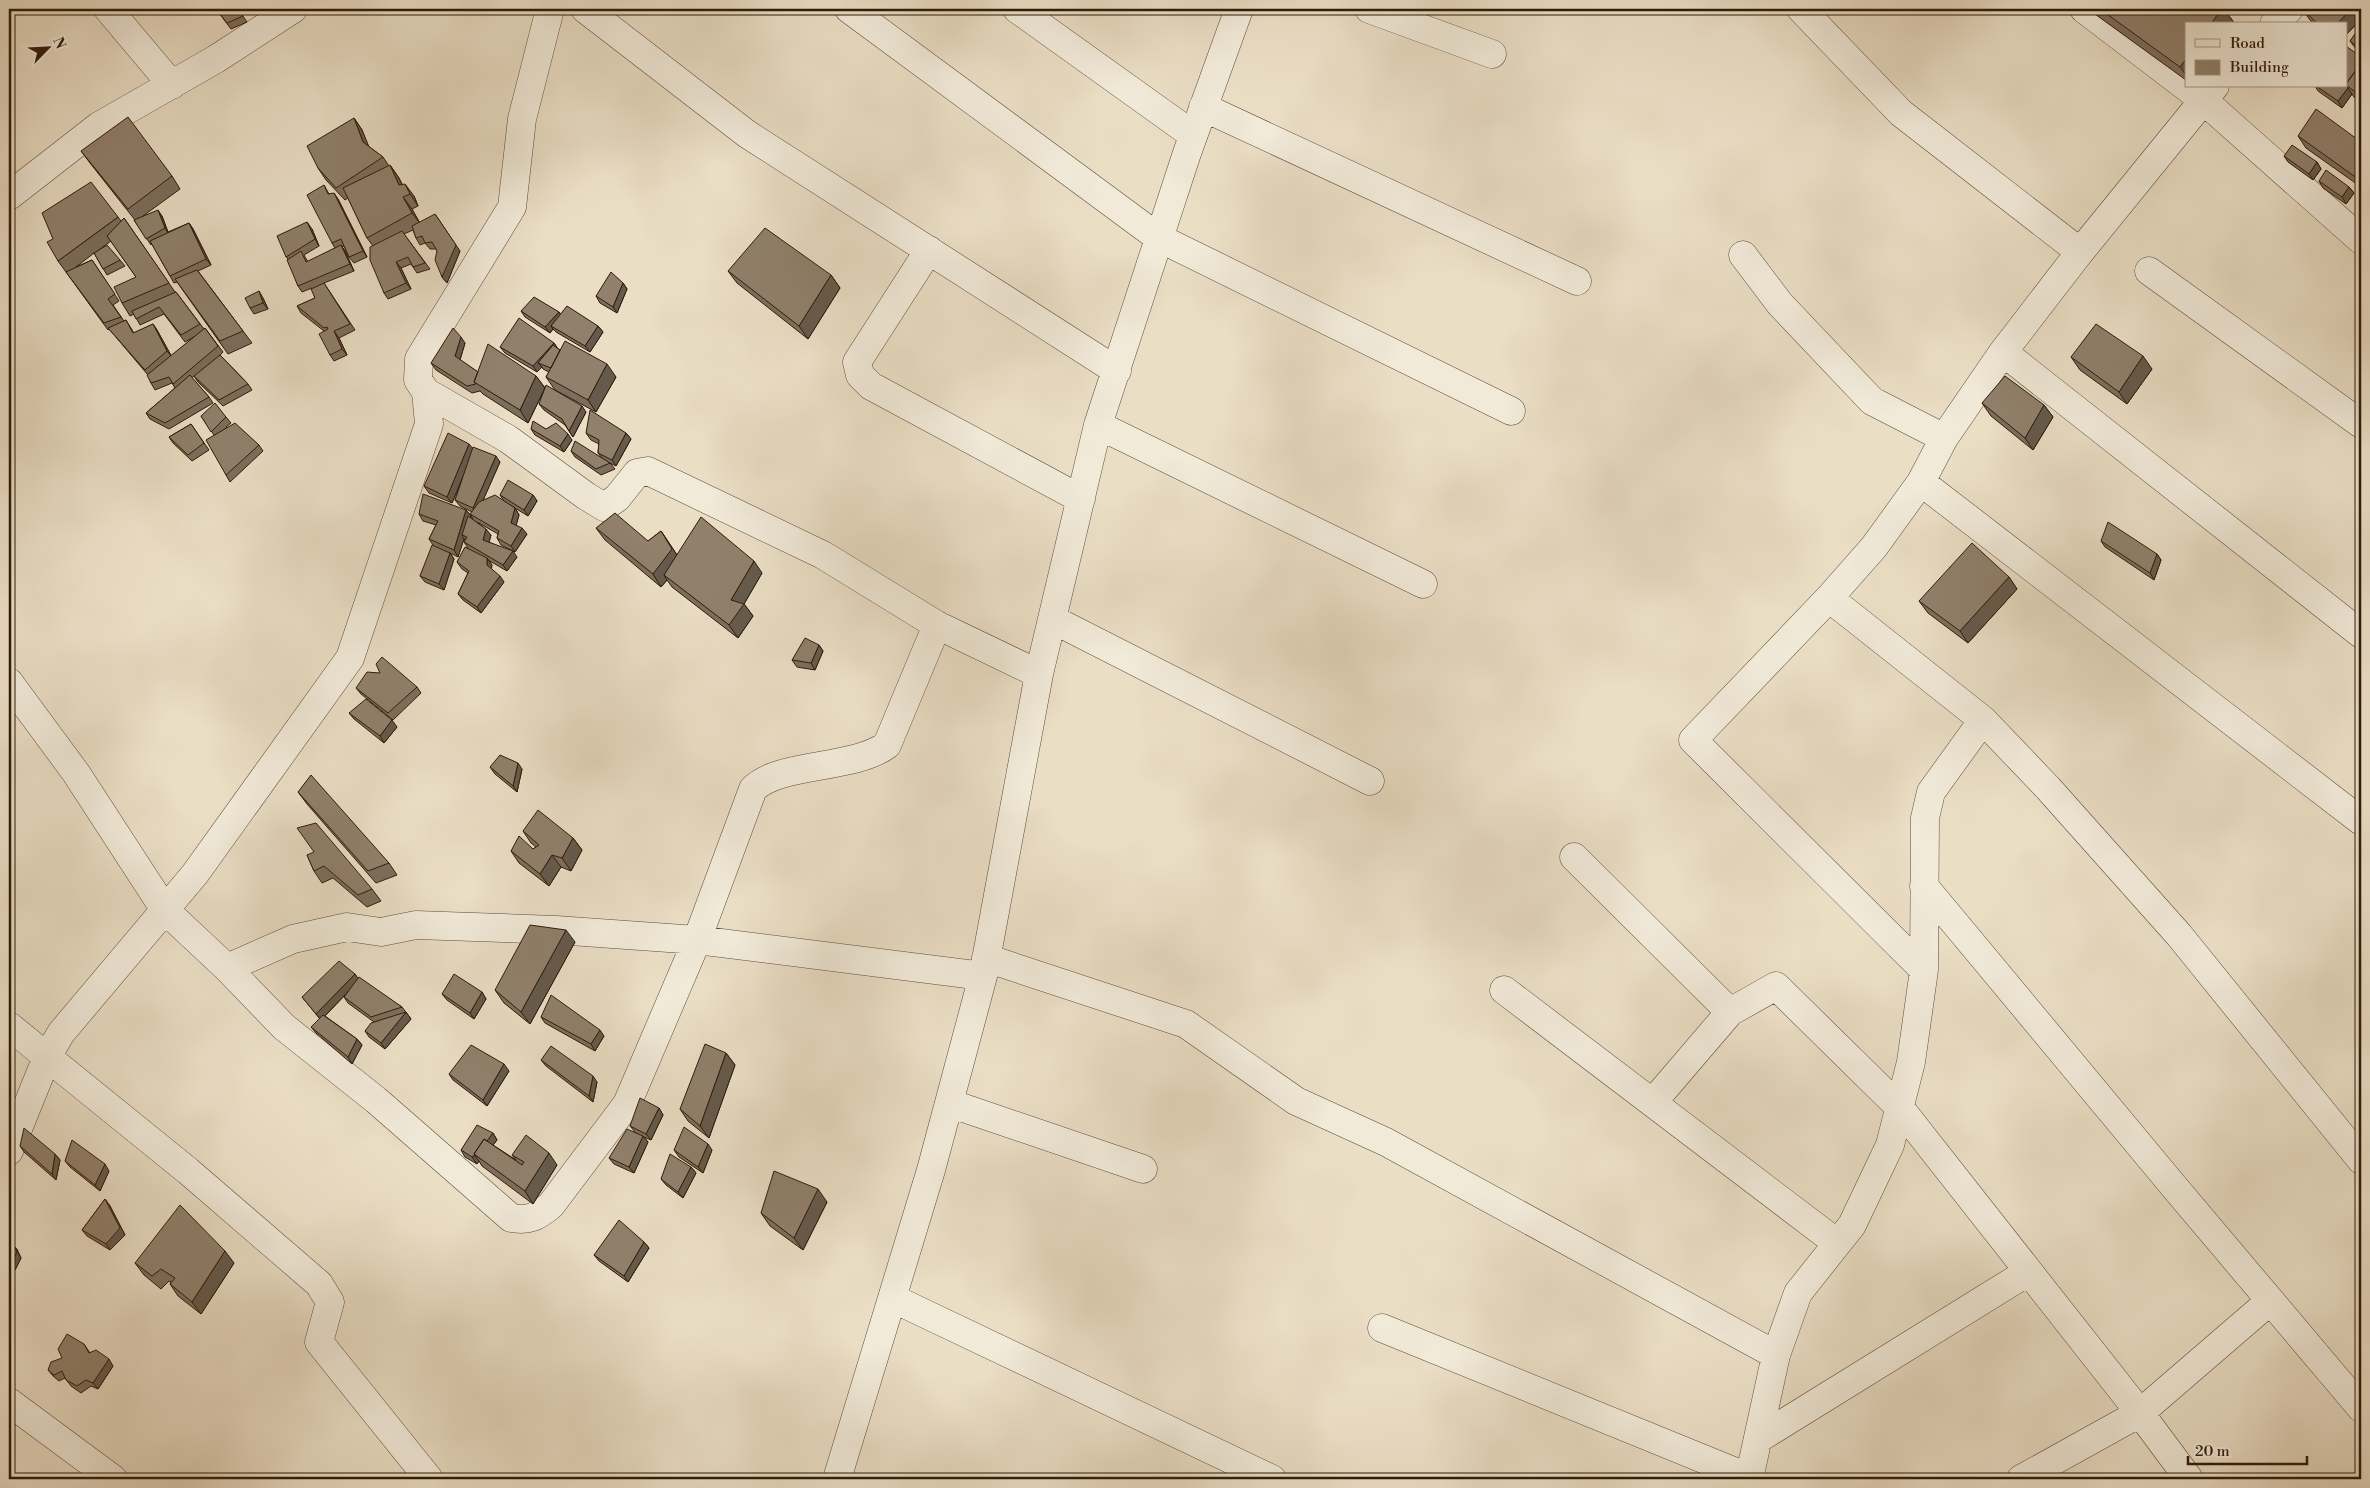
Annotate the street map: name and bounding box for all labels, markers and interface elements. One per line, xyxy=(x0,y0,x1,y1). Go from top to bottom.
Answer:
north arrow xyxy=(22,22,72,72)
legend xyxy=(2185,22,2348,88)
text: N xyxy=(48,34,69,52)
text: Road xyxy=(2230,34,2265,53)
text: Building xyxy=(2229,58,2289,77)
scale bar xyxy=(2188,1433,2306,1465)
text: 20 m xyxy=(2195,1442,2230,1461)

